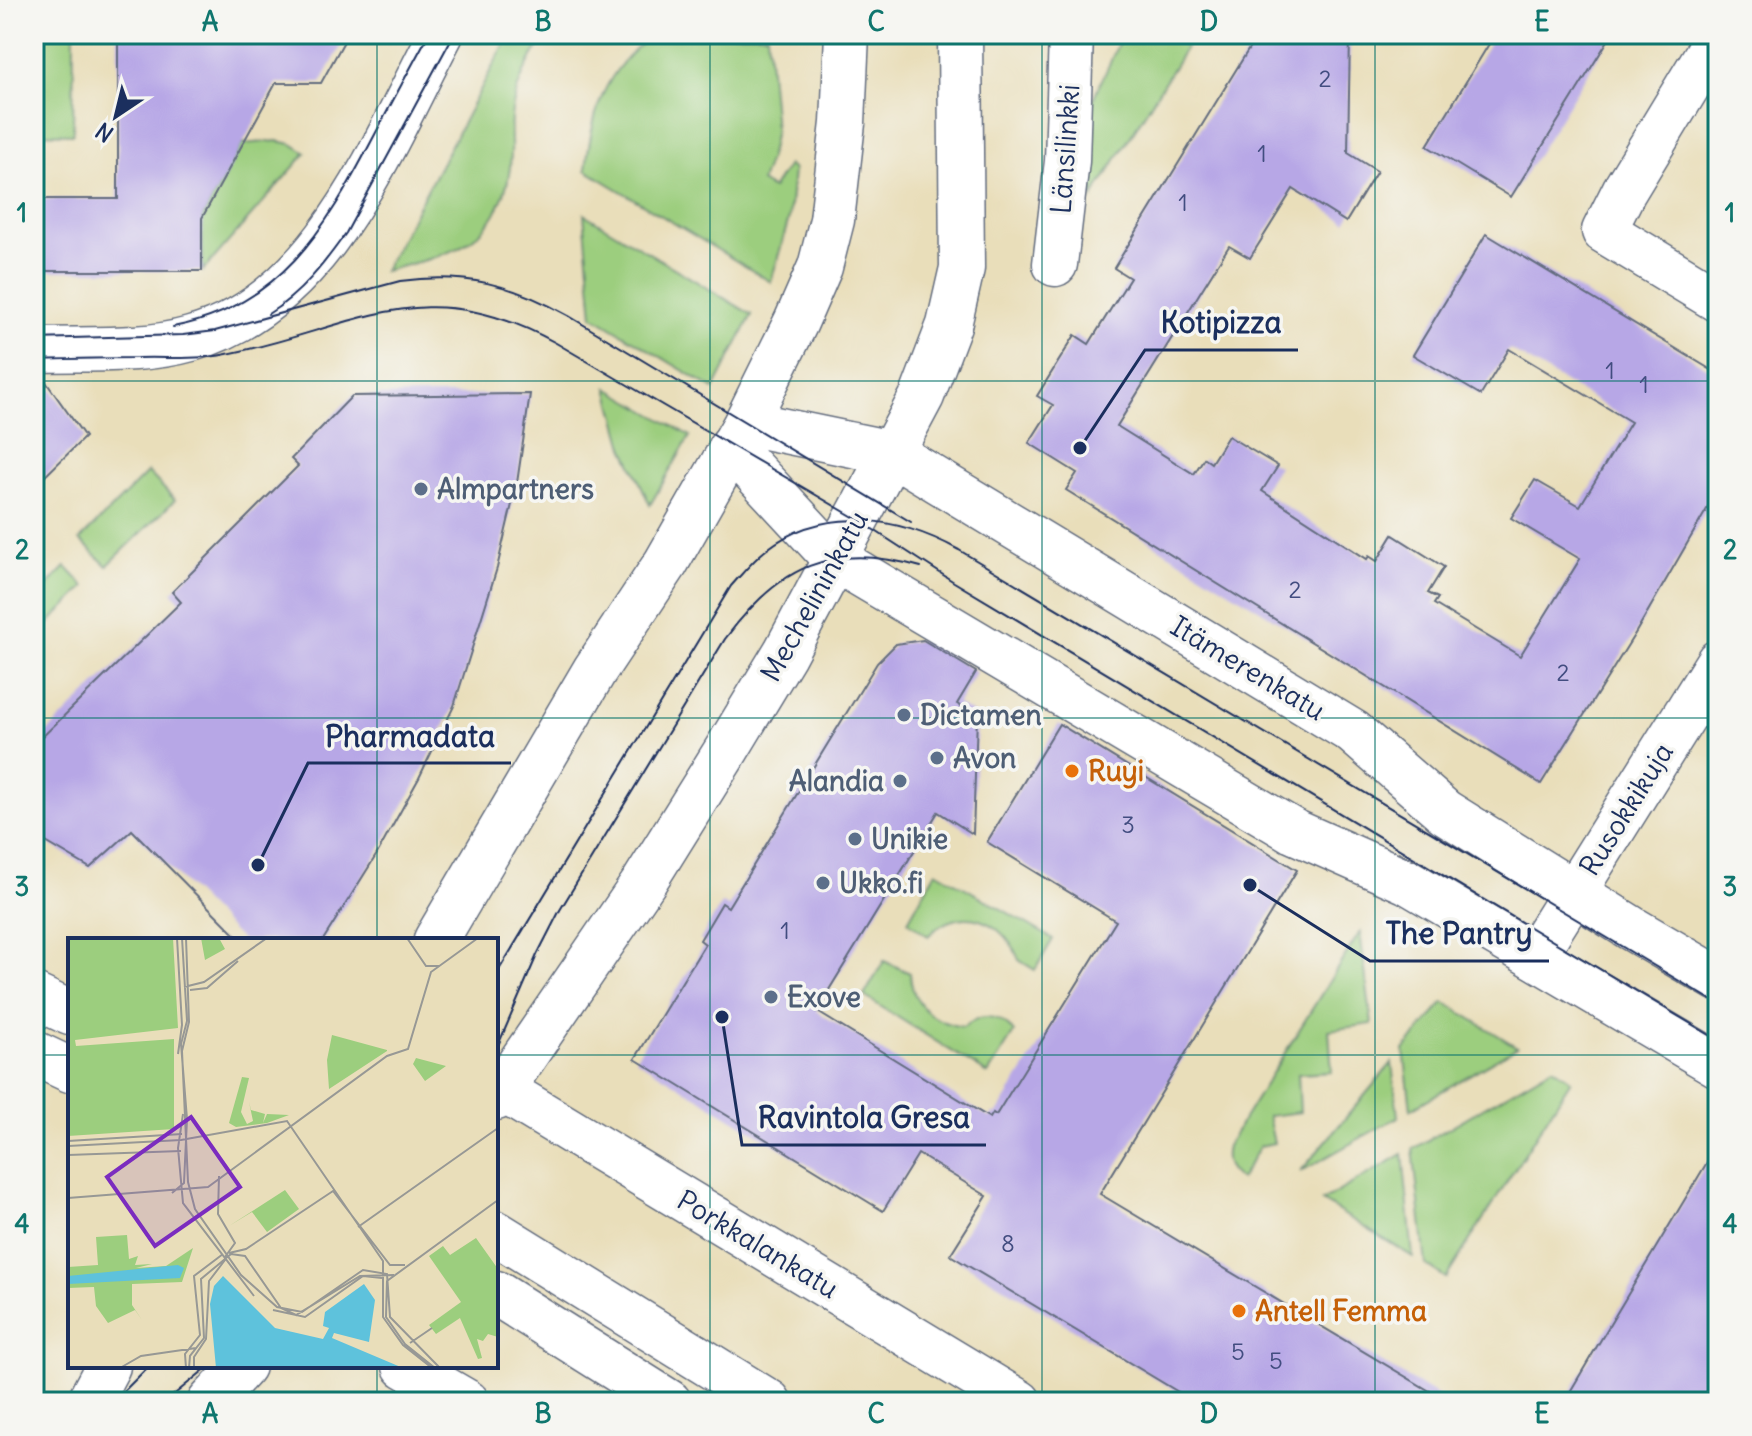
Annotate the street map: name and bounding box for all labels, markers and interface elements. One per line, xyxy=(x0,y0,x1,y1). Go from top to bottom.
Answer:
text: A xyxy=(202,5,219,38)
text: B xyxy=(534,5,552,38)
text: C xyxy=(867,5,885,38)
text: D xyxy=(1200,5,1218,38)
text: E xyxy=(1534,5,1550,38)
house number: 2 xyxy=(1318,63,1332,93)
north arrow xyxy=(76,76,156,156)
street label: Länsilinkki xyxy=(1043,83,1087,215)
text: N xyxy=(90,117,119,148)
house number: 1 xyxy=(1257,138,1267,168)
house number: 1 xyxy=(1178,187,1188,217)
text: 1 xyxy=(17,196,27,229)
text: 1 xyxy=(1725,196,1735,229)
callout: Kotipizza xyxy=(1145,296,1298,350)
text: Kotipizza xyxy=(1160,303,1282,341)
house number: 1 xyxy=(1605,355,1615,385)
house number: 1 xyxy=(1639,369,1649,399)
place label: Almpartners xyxy=(437,471,594,507)
marker: Almpartners xyxy=(412,480,430,498)
street label: Mechelininkatu xyxy=(752,504,876,688)
text: 2 xyxy=(15,533,29,566)
text: 2 xyxy=(1723,533,1737,566)
house number: 2 xyxy=(1288,574,1302,604)
street label: Itämerenkatu xyxy=(1164,608,1332,728)
house number: 2 xyxy=(1556,657,1570,687)
place label: Dictamen xyxy=(920,697,1042,733)
marker: Dictamen xyxy=(895,706,913,724)
callout: Pharmadata xyxy=(308,709,511,763)
text: Pharmadata xyxy=(325,717,495,755)
street label: Rusokkikuja xyxy=(1571,736,1681,882)
place label: Avon xyxy=(953,740,1016,776)
marker: Avon xyxy=(928,749,946,767)
place label: Ruyi xyxy=(1088,753,1144,789)
marker: Ruyi xyxy=(1063,762,1081,780)
place label: Alandia xyxy=(789,763,884,799)
marker: Alandia xyxy=(891,772,909,790)
house number: 3 xyxy=(1121,809,1135,839)
place label: Unikie xyxy=(871,821,948,857)
marker: Unikie xyxy=(846,830,864,848)
place label: Ukko.fi xyxy=(839,865,923,901)
text: 3 xyxy=(15,870,29,903)
text: 3 xyxy=(1723,870,1737,903)
marker: Ukko.fi xyxy=(814,874,832,892)
callout: The Pantry xyxy=(1370,907,1549,961)
text: The Pantry xyxy=(1385,914,1533,952)
house number: 1 xyxy=(780,915,790,945)
inset map xyxy=(68,938,498,1368)
place label: Exove xyxy=(787,979,861,1015)
marker: Exove xyxy=(762,988,780,1006)
callout: Ravintola Gresa xyxy=(742,1091,986,1145)
text: Ravintola Gresa xyxy=(758,1098,970,1136)
street label: Porkkalankatu xyxy=(671,1182,845,1306)
text: 4 xyxy=(14,1207,30,1240)
text: 4 xyxy=(1722,1207,1738,1240)
house number: 8 xyxy=(1001,1228,1015,1258)
place label: Antell Femma xyxy=(1255,1293,1427,1329)
marker: Antell Femma xyxy=(1230,1302,1248,1320)
house number: 5 xyxy=(1231,1336,1245,1366)
house number: 5 xyxy=(1269,1345,1283,1375)
text: A xyxy=(202,1397,219,1430)
text: B xyxy=(534,1397,552,1430)
text: C xyxy=(867,1397,885,1430)
text: D xyxy=(1200,1397,1218,1430)
text: E xyxy=(1534,1397,1550,1430)

